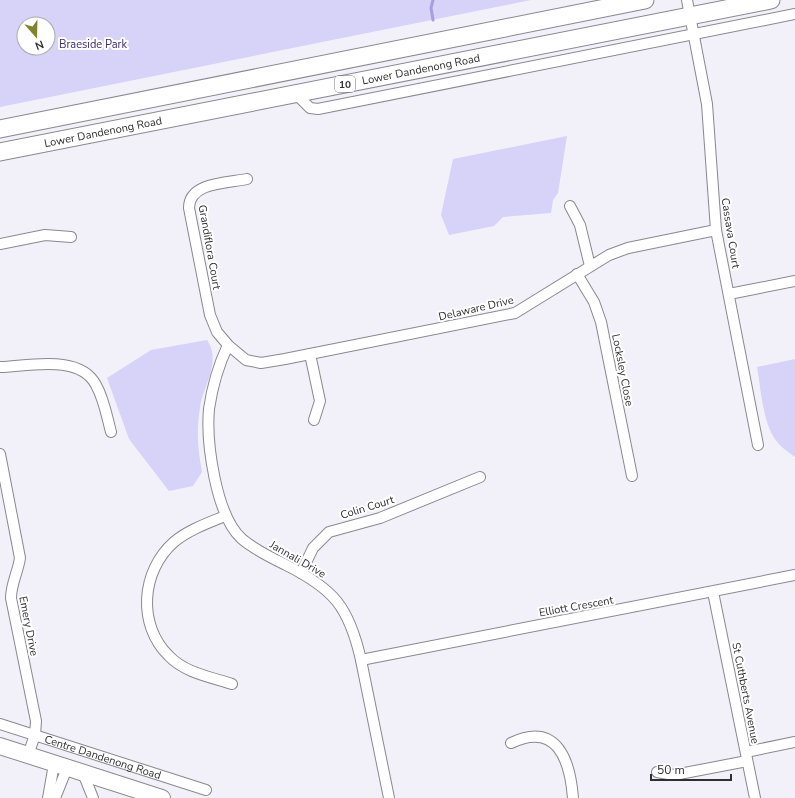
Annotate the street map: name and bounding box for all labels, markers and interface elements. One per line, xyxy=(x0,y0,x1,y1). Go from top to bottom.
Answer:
north arrow xyxy=(16,16,56,56)
text: N xyxy=(33,36,46,53)
park label: Braeside Park xyxy=(59,37,127,52)
street label: Lower Dandenong Road xyxy=(361,51,481,88)
road number: 10 xyxy=(335,76,355,92)
street label: Lower Dandenong Road xyxy=(43,113,163,151)
street label: Cassava Court xyxy=(718,197,743,269)
street label: Grandiflora Court xyxy=(195,204,224,291)
street label: Delaware Drive xyxy=(437,293,515,324)
street label: Locksley Close xyxy=(608,333,637,408)
street label: Colin Court xyxy=(338,492,396,523)
street label: Jannali Drive xyxy=(266,537,329,582)
street label: Elliott Crescent xyxy=(538,593,615,620)
street label: Emery Drive xyxy=(15,595,42,657)
street label: St Cuthberts Avenue xyxy=(728,641,763,745)
street label: Centre Dandenong Road xyxy=(42,732,163,783)
scale bar xyxy=(651,756,731,782)
text: 50 m xyxy=(657,762,685,778)

